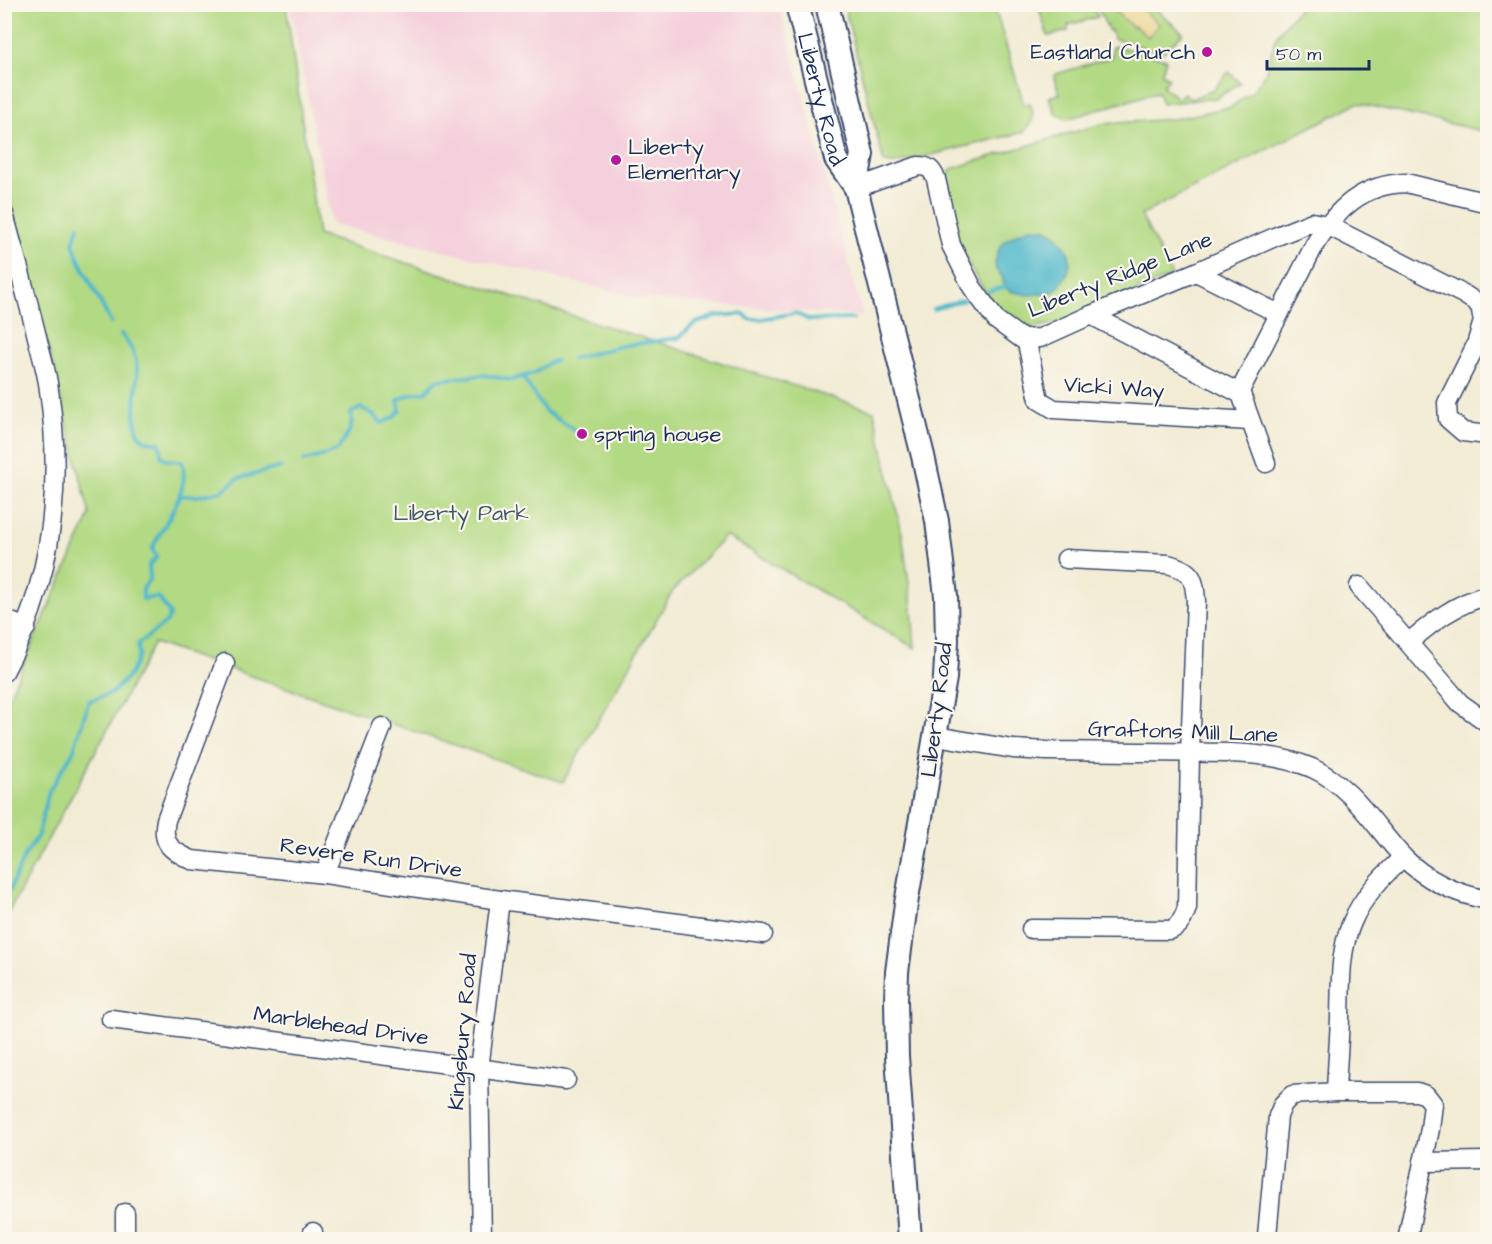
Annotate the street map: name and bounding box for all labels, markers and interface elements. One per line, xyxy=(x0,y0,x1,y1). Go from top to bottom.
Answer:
street label: Liberty Road xyxy=(789,30,852,173)
scale bar xyxy=(1267,33,1369,71)
place label: Eastland Church xyxy=(1031,37,1195,68)
text: 50 m xyxy=(1276,42,1321,67)
marker: Eastland Church xyxy=(1200,45,1214,59)
place label: Liberty Elementary xyxy=(628,132,741,189)
marker: Liberty Elementary xyxy=(609,153,623,167)
street label: Liberty Ridge Lane xyxy=(1023,224,1217,327)
street label: Vicki Way xyxy=(1063,369,1165,408)
place label: spring house xyxy=(594,419,721,451)
marker: spring house xyxy=(575,427,589,441)
park label: Liberty Park xyxy=(393,498,529,530)
street label: Liberty Road xyxy=(913,641,962,779)
street label: Graftons Mill Lane xyxy=(1087,713,1279,751)
street label: Revere Run Drive xyxy=(278,830,464,886)
street label: Kingsbury Road xyxy=(441,952,486,1112)
street label: Marblehead Drive xyxy=(252,998,431,1054)

